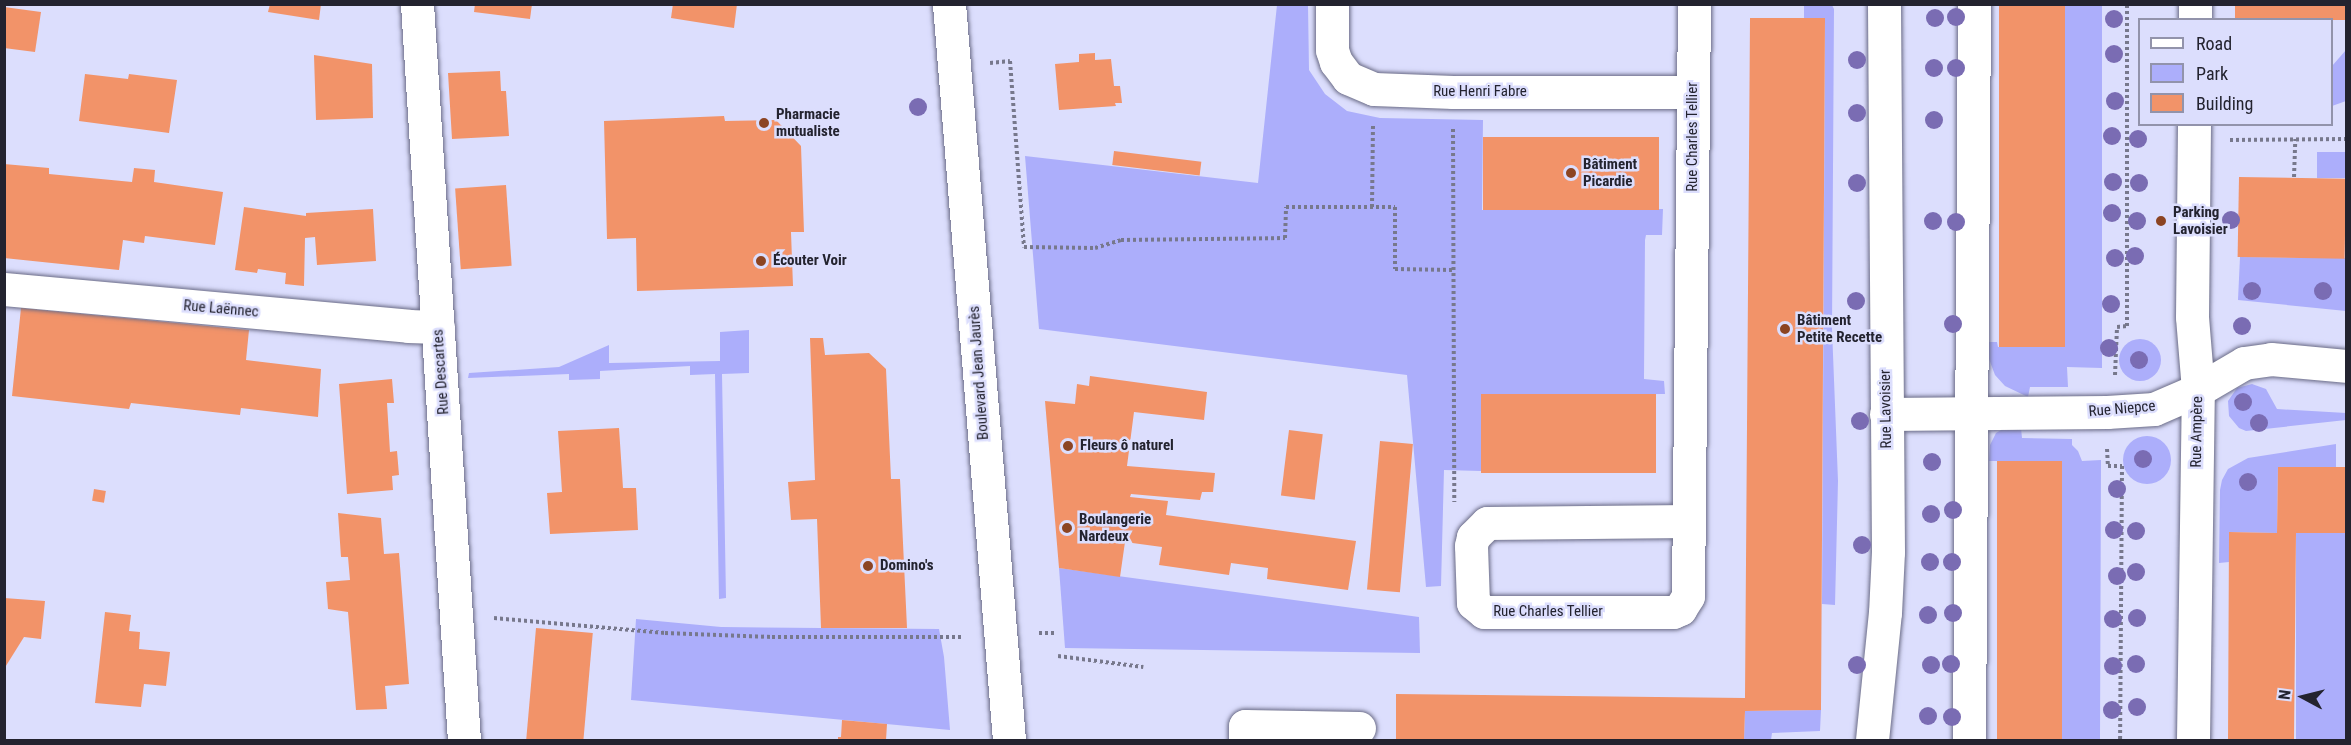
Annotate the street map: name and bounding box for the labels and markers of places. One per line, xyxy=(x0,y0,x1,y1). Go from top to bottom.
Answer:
place label: Pharmacie mutualiste xyxy=(776,105,840,140)
marker: Pharmacie mutualiste xyxy=(757,116,771,130)
place label: Bâtiment Picardie xyxy=(1583,155,1637,190)
marker: Bâtiment Picardie xyxy=(1564,166,1578,180)
place label: Parking Lavoisier xyxy=(2173,203,2228,238)
marker: Parking Lavoisier xyxy=(2154,214,2168,228)
place label: Écouter Voir xyxy=(773,252,847,270)
marker: Écouter Voir xyxy=(754,254,768,268)
place label: Bâtiment Petite Recette xyxy=(1797,311,1882,346)
marker: Bâtiment Petite Recette xyxy=(1778,322,1792,336)
place label: Fleurs ô naturel xyxy=(1080,437,1174,455)
marker: Fleurs ô naturel xyxy=(1061,439,1075,453)
place label: Boulangerie Nardeux xyxy=(1079,510,1151,545)
marker: Boulangerie Nardeux xyxy=(1060,521,1074,535)
place label: Domino's xyxy=(880,557,934,575)
marker: Domino's xyxy=(861,559,875,573)

